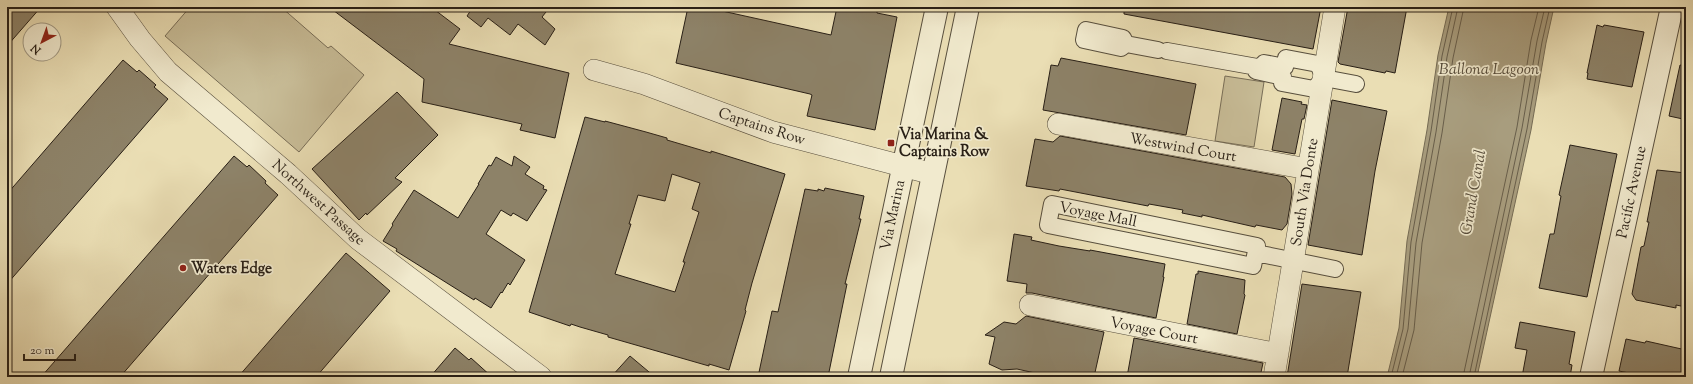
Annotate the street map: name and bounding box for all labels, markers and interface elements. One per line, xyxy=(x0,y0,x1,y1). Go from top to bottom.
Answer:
north arrow xyxy=(22,22,62,62)
text: N xyxy=(27,40,45,58)
water label: Ballona Lagoon xyxy=(1439,59,1540,82)
street label: Captains Row xyxy=(715,103,808,151)
place label: Via Marina & Captains Row xyxy=(899,125,990,163)
street label: Westwind Court xyxy=(1128,129,1238,168)
street label: South Via Donte xyxy=(1287,137,1324,248)
marker: Via Marina & Captains Row xyxy=(886,138,896,148)
street label: Pacific Avenue xyxy=(1612,144,1653,241)
water label: Grand Canal xyxy=(1456,148,1493,237)
street label: Northwest Passage xyxy=(267,155,369,251)
street label: Via Marina xyxy=(876,178,911,253)
street label: Voyage Mall xyxy=(1057,198,1139,233)
place label: Waters Edge xyxy=(191,259,272,280)
marker: Waters Edge xyxy=(178,263,188,273)
street label: Voyage Court xyxy=(1108,313,1200,350)
scale bar xyxy=(24,336,75,362)
text: 20 m xyxy=(30,342,55,360)

